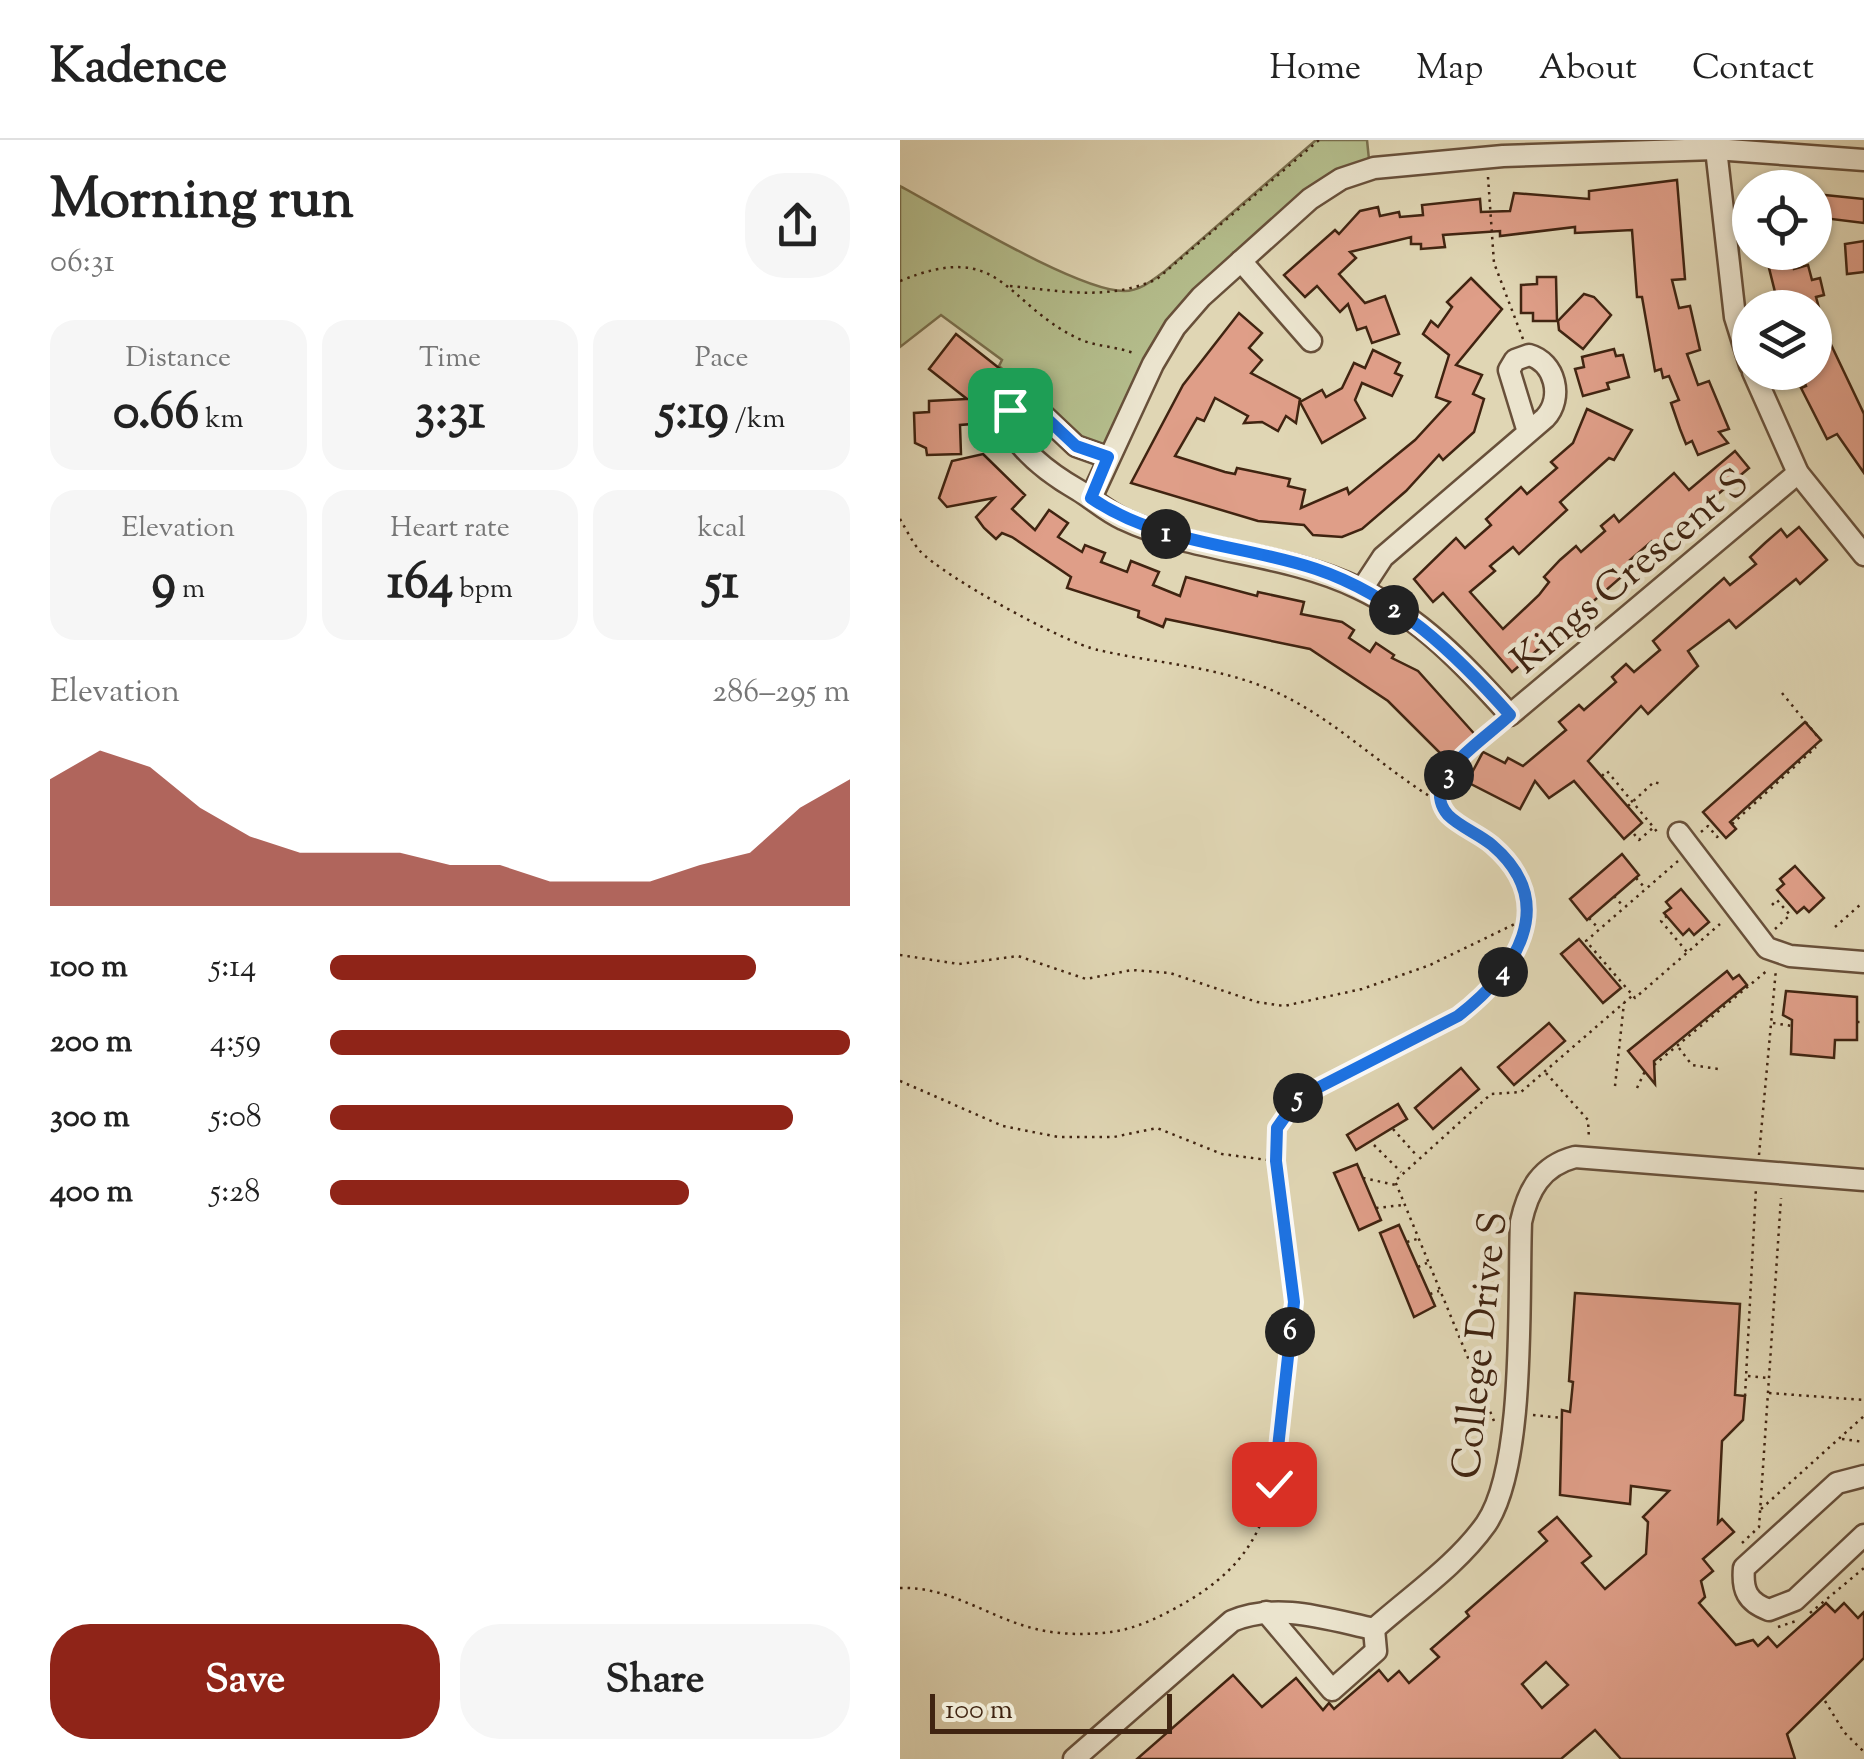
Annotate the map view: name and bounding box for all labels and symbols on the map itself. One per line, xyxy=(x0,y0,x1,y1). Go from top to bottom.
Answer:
pin xyxy=(968,368,1053,453)
street label: Kings Crescent S xyxy=(1501,457,1763,690)
pin: 1 xyxy=(1141,509,1191,559)
pin: 2 xyxy=(1369,585,1419,635)
pin: 3 xyxy=(1424,750,1474,800)
pin: 4 xyxy=(1478,947,1528,997)
pin: 5 xyxy=(1273,1073,1323,1123)
street label: College Drive S xyxy=(1440,1209,1525,1482)
pin: 6 xyxy=(1265,1307,1315,1357)
pin xyxy=(1232,1442,1317,1527)
scale bar xyxy=(930,1689,1172,1734)

